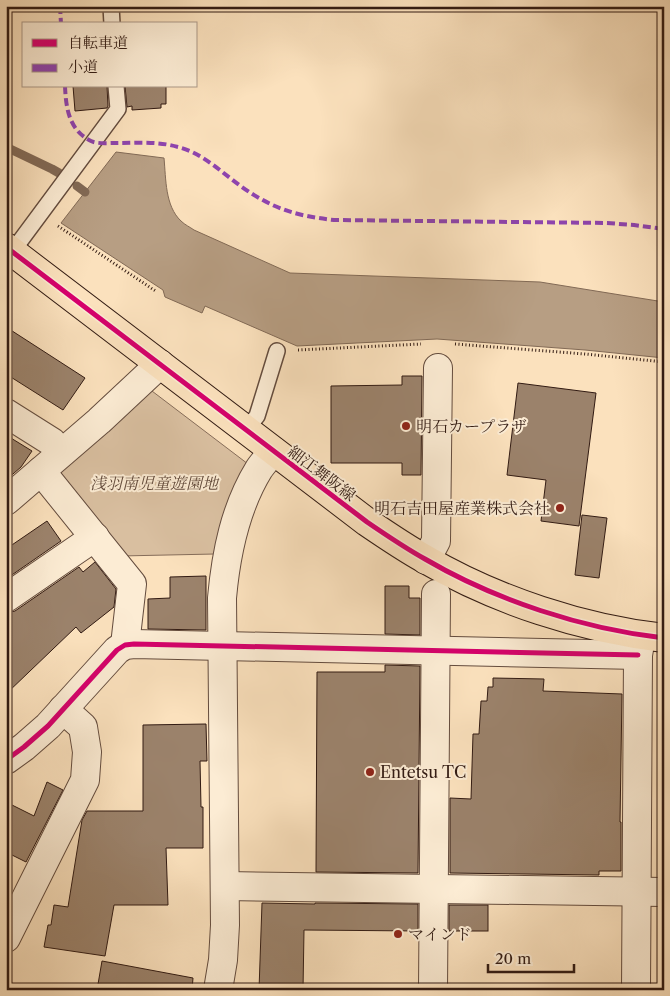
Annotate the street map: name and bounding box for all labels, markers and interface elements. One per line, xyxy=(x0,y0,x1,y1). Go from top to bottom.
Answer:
legend xyxy=(22,22,198,88)
text: 自転車道 xyxy=(68,33,128,52)
text: 小道 xyxy=(68,57,98,76)
place label: 明石カープラザ xyxy=(416,416,527,436)
marker: 明石カープラザ xyxy=(400,420,412,432)
street label: 細江舞阪線 xyxy=(284,441,360,505)
park label: 浅羽南児童遊園地 xyxy=(90,473,220,493)
place label: 明石吉田屋産業株式会社 xyxy=(374,498,550,518)
marker: 明石吉田屋産業株式会社 xyxy=(554,502,566,514)
place label: Entetsu TC xyxy=(380,762,466,782)
marker: Entetsu TC xyxy=(364,766,376,778)
place label: マインド xyxy=(408,924,472,944)
marker: マインド xyxy=(392,928,404,940)
scale bar xyxy=(488,941,574,973)
text: 20 m xyxy=(495,949,531,968)

